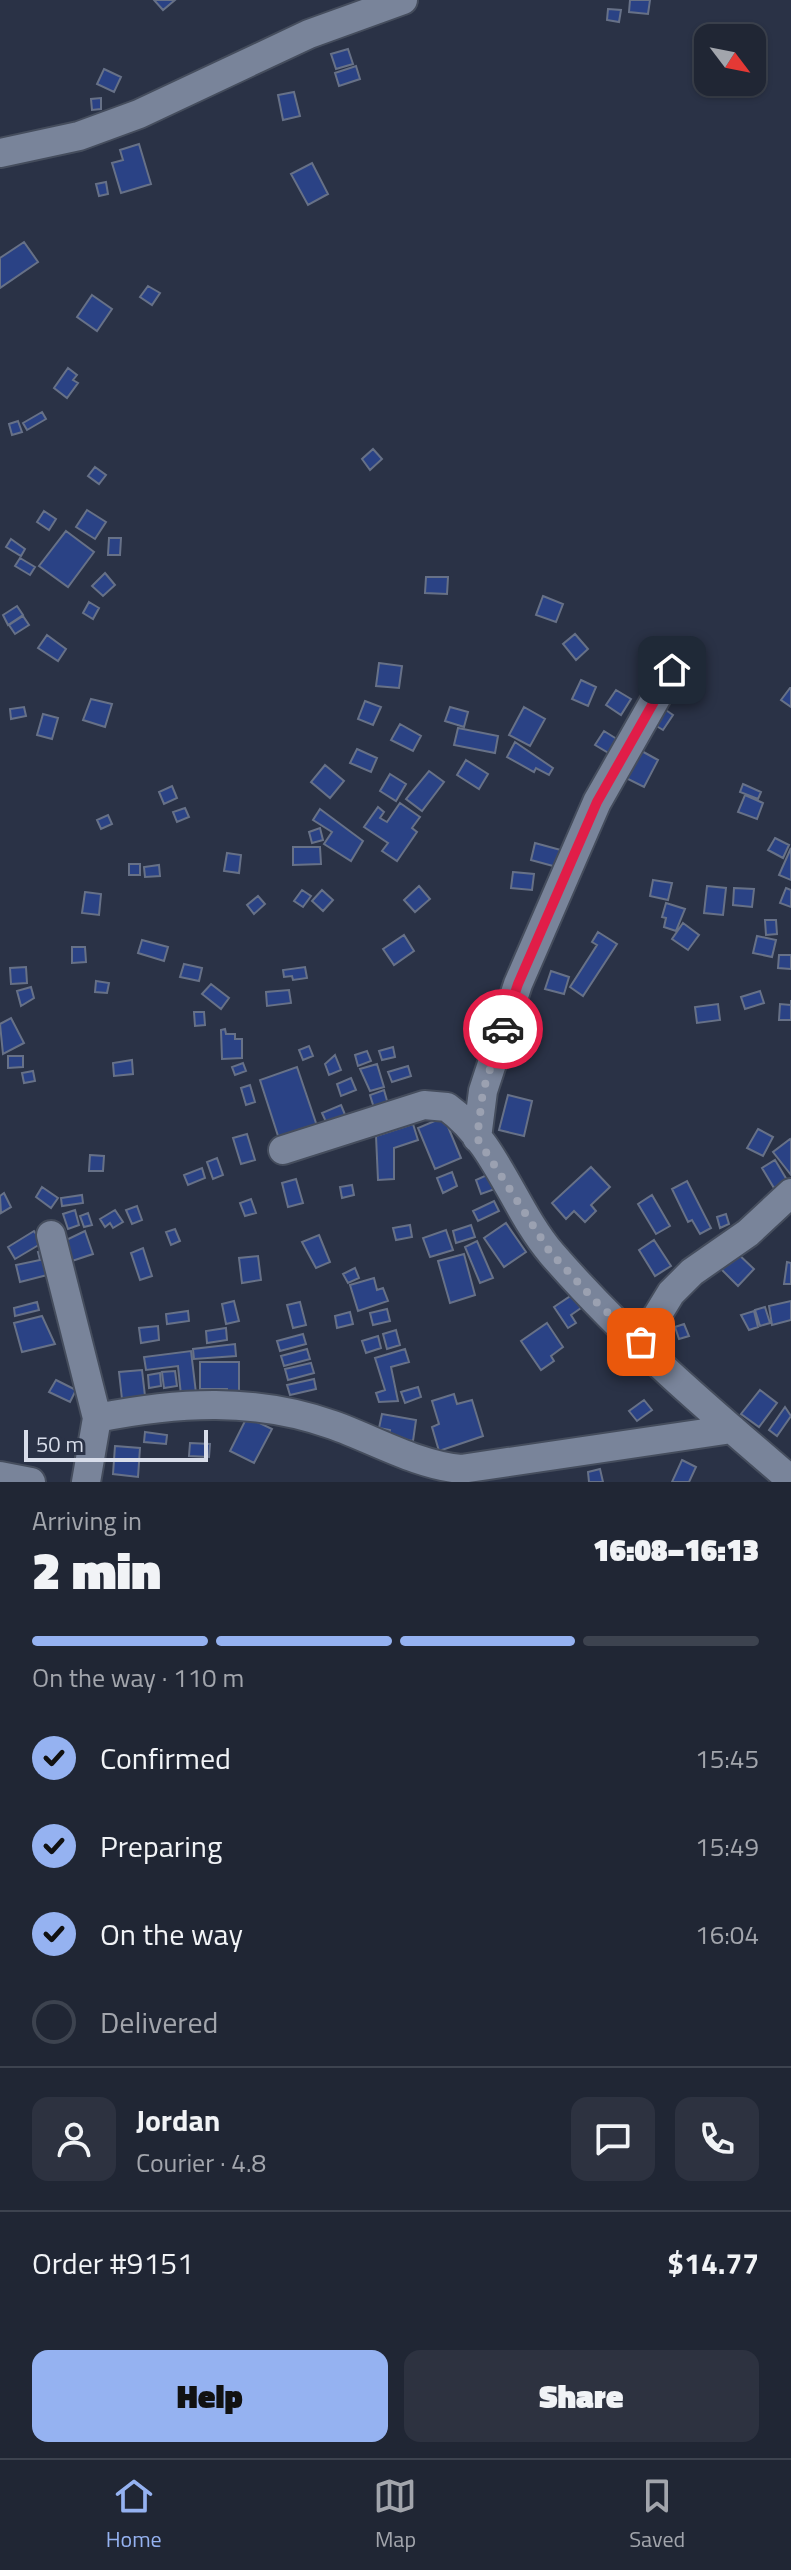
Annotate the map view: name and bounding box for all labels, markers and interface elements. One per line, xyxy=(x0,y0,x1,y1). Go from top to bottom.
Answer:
north arrow xyxy=(694,24,766,96)
map controls xyxy=(694,24,766,96)
pin xyxy=(638,636,706,704)
icon: home xyxy=(650,648,694,692)
courier xyxy=(463,989,543,1069)
icon: car xyxy=(481,1007,525,1051)
pin xyxy=(607,1308,675,1376)
icon: bag xyxy=(619,1320,663,1364)
scale bar xyxy=(24,1426,208,1462)
text: 50 m xyxy=(36,1427,84,1461)
text: Arriving in xyxy=(32,1501,142,1540)
text: 16:08–16:13 xyxy=(593,1527,759,1573)
text: 2 min xyxy=(32,1530,161,1609)
text: On the way · 110 m xyxy=(32,1658,244,1697)
text: Confirmed xyxy=(100,1735,231,1781)
icon: check xyxy=(32,1736,76,1780)
text: 15:45 xyxy=(695,1739,759,1778)
text: Preparing xyxy=(100,1823,222,1869)
icon: check xyxy=(32,1824,76,1868)
text: 15:49 xyxy=(695,1827,759,1866)
text: On the way xyxy=(100,1911,243,1957)
icon: check xyxy=(32,1912,76,1956)
text: 16:04 xyxy=(695,1915,759,1954)
text: Delivered xyxy=(100,1999,218,2045)
button: person xyxy=(32,2097,116,2181)
text: Jordan xyxy=(136,2097,220,2143)
button: chat xyxy=(571,2097,655,2181)
button: phone xyxy=(675,2097,759,2181)
text: Courier · 4.8 xyxy=(136,2143,266,2182)
text: Order #9151 xyxy=(32,2240,194,2286)
text: $14.77 xyxy=(667,2240,759,2286)
button: Help xyxy=(32,2350,388,2442)
button: Share xyxy=(404,2350,759,2442)
tab: Home xyxy=(106,2474,162,2556)
tab: Map xyxy=(373,2474,417,2556)
tab: Saved xyxy=(629,2474,685,2556)

